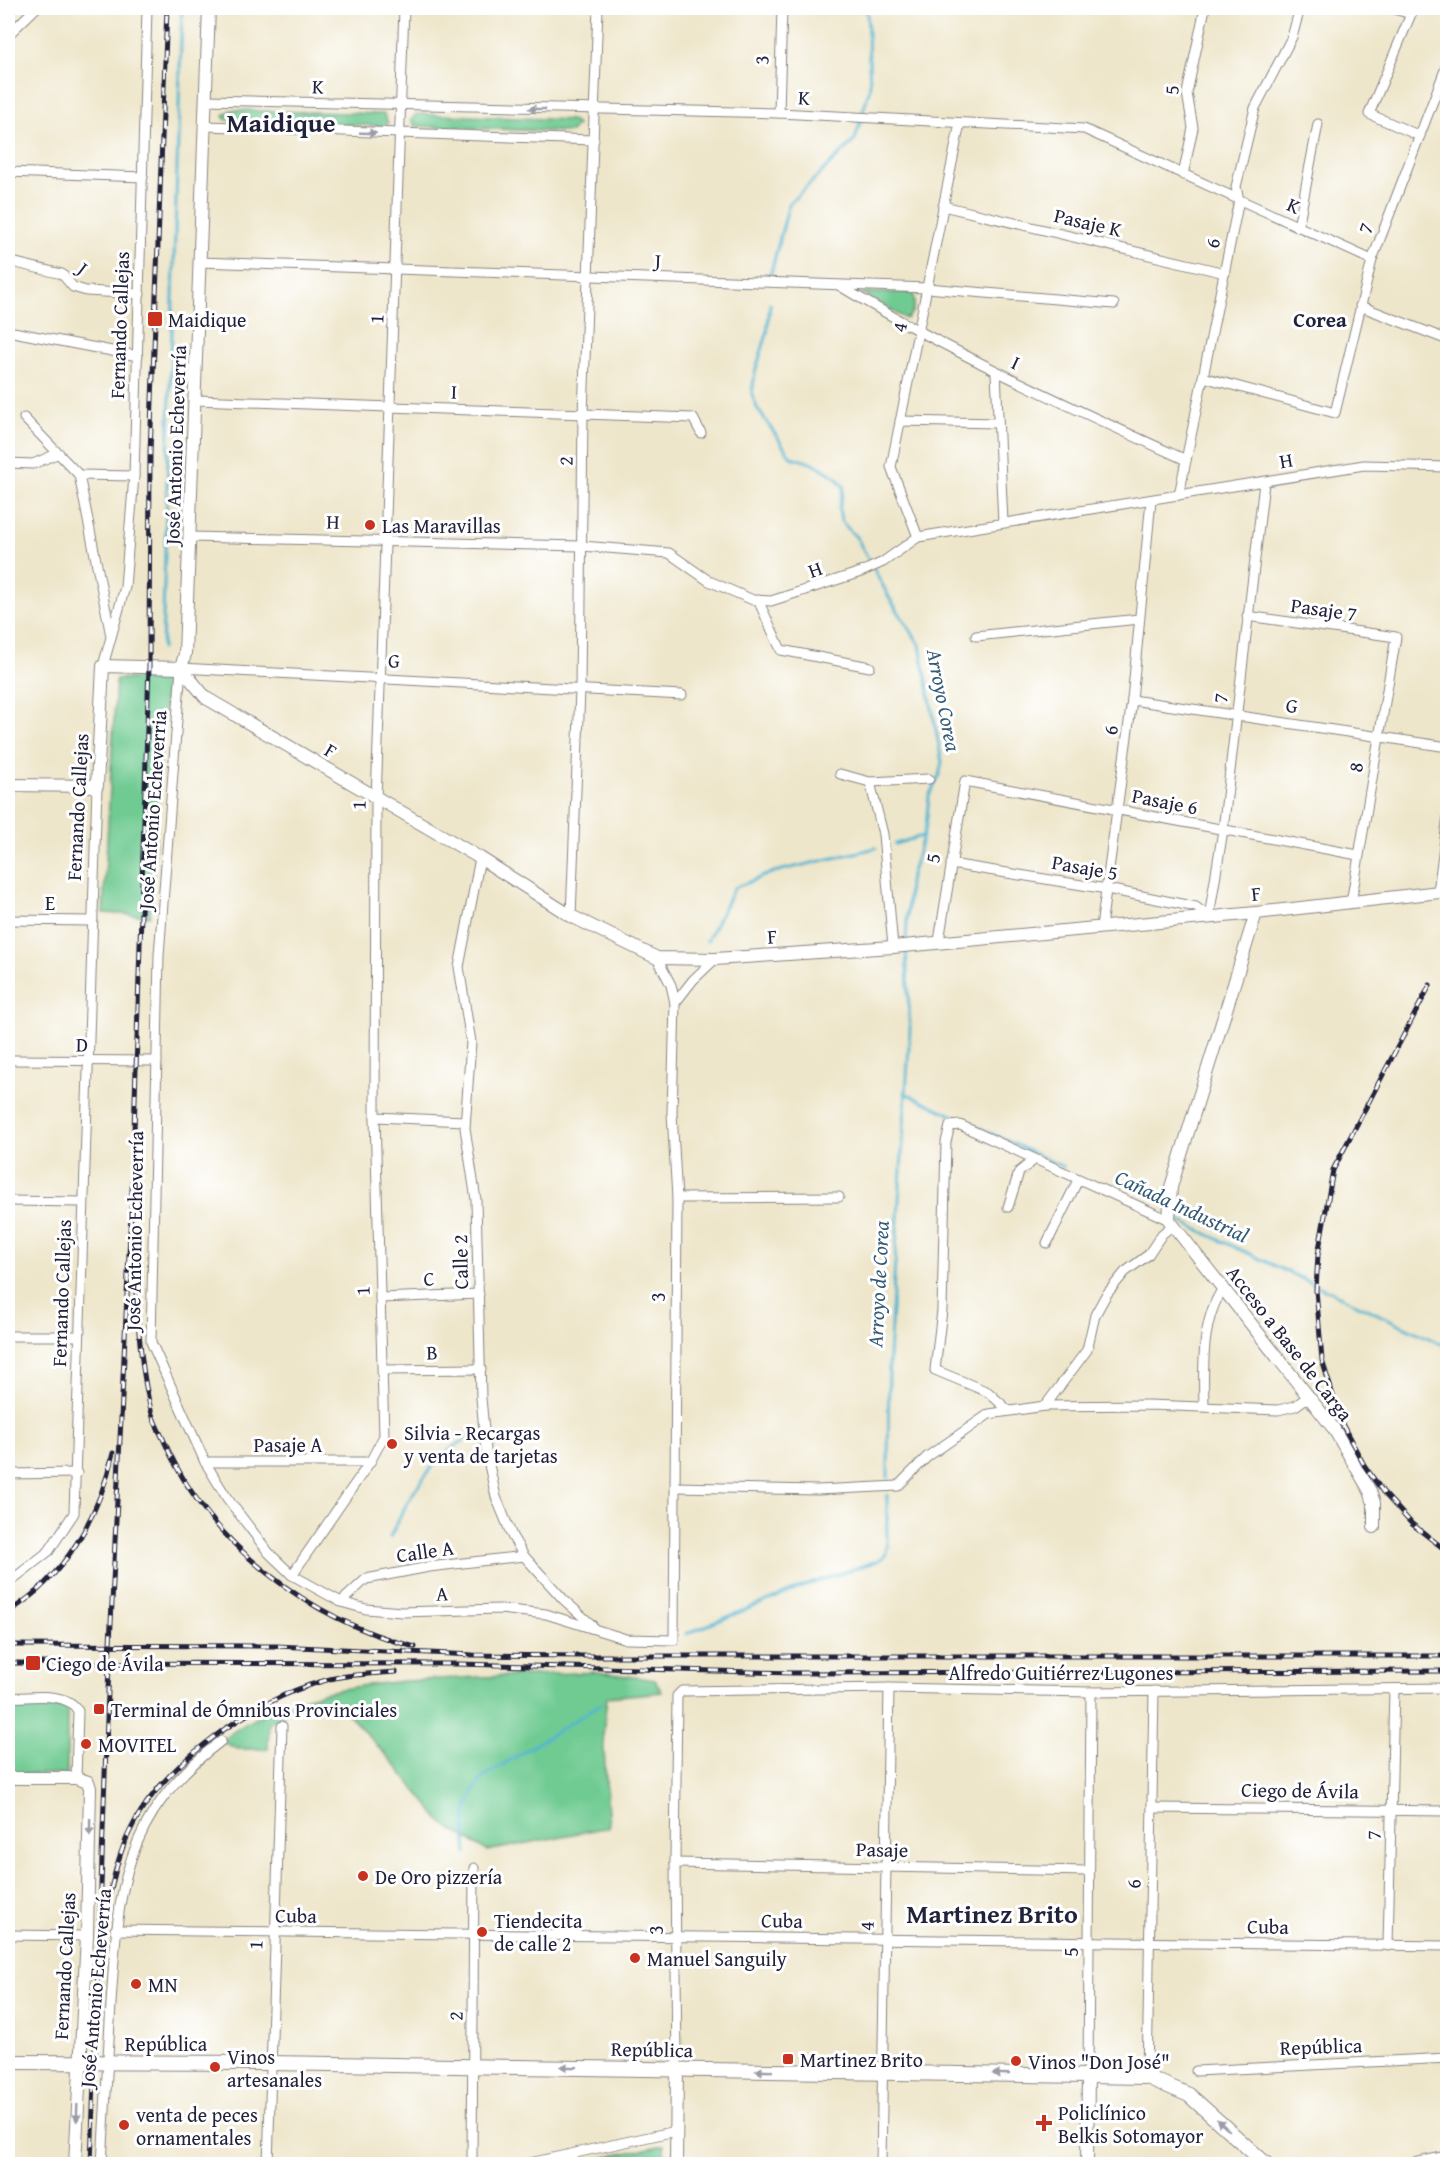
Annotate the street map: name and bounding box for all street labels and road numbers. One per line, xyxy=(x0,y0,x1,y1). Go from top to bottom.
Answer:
street label: 3 xyxy=(746,55,776,65)
street label: K xyxy=(312,71,325,101)
street label: K xyxy=(797,82,811,112)
street label: 5 xyxy=(1156,85,1186,95)
street label: K xyxy=(1283,189,1305,221)
street label: Pasaje K xyxy=(1051,200,1125,244)
street label: 7 xyxy=(1350,218,1380,238)
street label: 6 xyxy=(1197,235,1227,251)
street label: J xyxy=(651,245,662,275)
street label: Fernando Callejas xyxy=(102,251,136,399)
street label: J xyxy=(69,253,94,281)
street label: 1 xyxy=(361,314,391,324)
street label: 4 xyxy=(884,319,914,335)
street label: José Antonio Echeverría xyxy=(157,344,193,548)
street label: I xyxy=(1007,348,1025,376)
street label: I xyxy=(450,376,458,406)
street label: H xyxy=(1277,445,1295,475)
street label: 2 xyxy=(550,456,580,466)
street label: H xyxy=(326,506,340,536)
street label: H xyxy=(804,553,826,585)
street label: Pasaje 7 xyxy=(1289,590,1359,628)
street label: G xyxy=(387,645,401,675)
street label: G xyxy=(1284,690,1300,720)
street label: 7 xyxy=(1205,691,1235,705)
street label: José Antonio Echeverria xyxy=(130,709,173,914)
street label: 6 xyxy=(1095,723,1125,737)
street label: Fernando Callejas xyxy=(59,733,95,881)
street label: F xyxy=(319,735,343,765)
street label: 8 xyxy=(1340,760,1370,774)
street label: Pasaje 6 xyxy=(1130,780,1200,822)
street label: 1 xyxy=(343,800,373,810)
street label: Pasaje 5 xyxy=(1050,847,1120,887)
street label: 5 xyxy=(917,851,947,865)
street label: F xyxy=(1250,878,1262,908)
street label: E xyxy=(45,888,55,917)
street label: F xyxy=(766,921,778,951)
street label: D xyxy=(76,1029,88,1059)
street label: José Antonio Echeverría xyxy=(118,1130,150,1334)
street label: Fernando Callejas xyxy=(44,1219,78,1367)
street label: Calle 2 xyxy=(445,1234,475,1290)
street label: Acceso a Base de Carga xyxy=(1220,1259,1360,1427)
street label: C xyxy=(423,1263,435,1293)
street label: 1 xyxy=(347,1286,377,1296)
street label: 3 xyxy=(643,1292,672,1302)
street label: B xyxy=(426,1337,438,1367)
street label: Pasaje A xyxy=(254,1430,322,1459)
street label: Calle A xyxy=(395,1533,455,1569)
street label: A xyxy=(435,1578,449,1608)
street label: Alfredo Guitiérrez Lugones xyxy=(948,1658,1174,1687)
street label: Ciego de Ávila xyxy=(1241,1774,1360,1806)
street label: 7 xyxy=(1358,1830,1388,1840)
street label: Pasaje xyxy=(856,1834,908,1864)
street label: 6 xyxy=(1118,1879,1148,1889)
street label: José Antonio Echeverría xyxy=(72,1887,118,2092)
street label: Fernando Callejas xyxy=(46,1892,82,2040)
street label: Cuba xyxy=(275,1900,318,1930)
street label: Cuba xyxy=(761,1905,804,1935)
street label: Cuba xyxy=(1247,1911,1290,1941)
street label: 4 xyxy=(851,1921,881,1931)
street label: 3 xyxy=(641,1925,670,1935)
street label: 1 xyxy=(240,1940,270,1950)
street label: 5 xyxy=(1056,1947,1085,1957)
street label: 2 xyxy=(440,2011,470,2021)
street label: República xyxy=(125,2029,208,2058)
street label: República xyxy=(1279,2030,1363,2062)
street label: República xyxy=(611,2034,694,2064)

